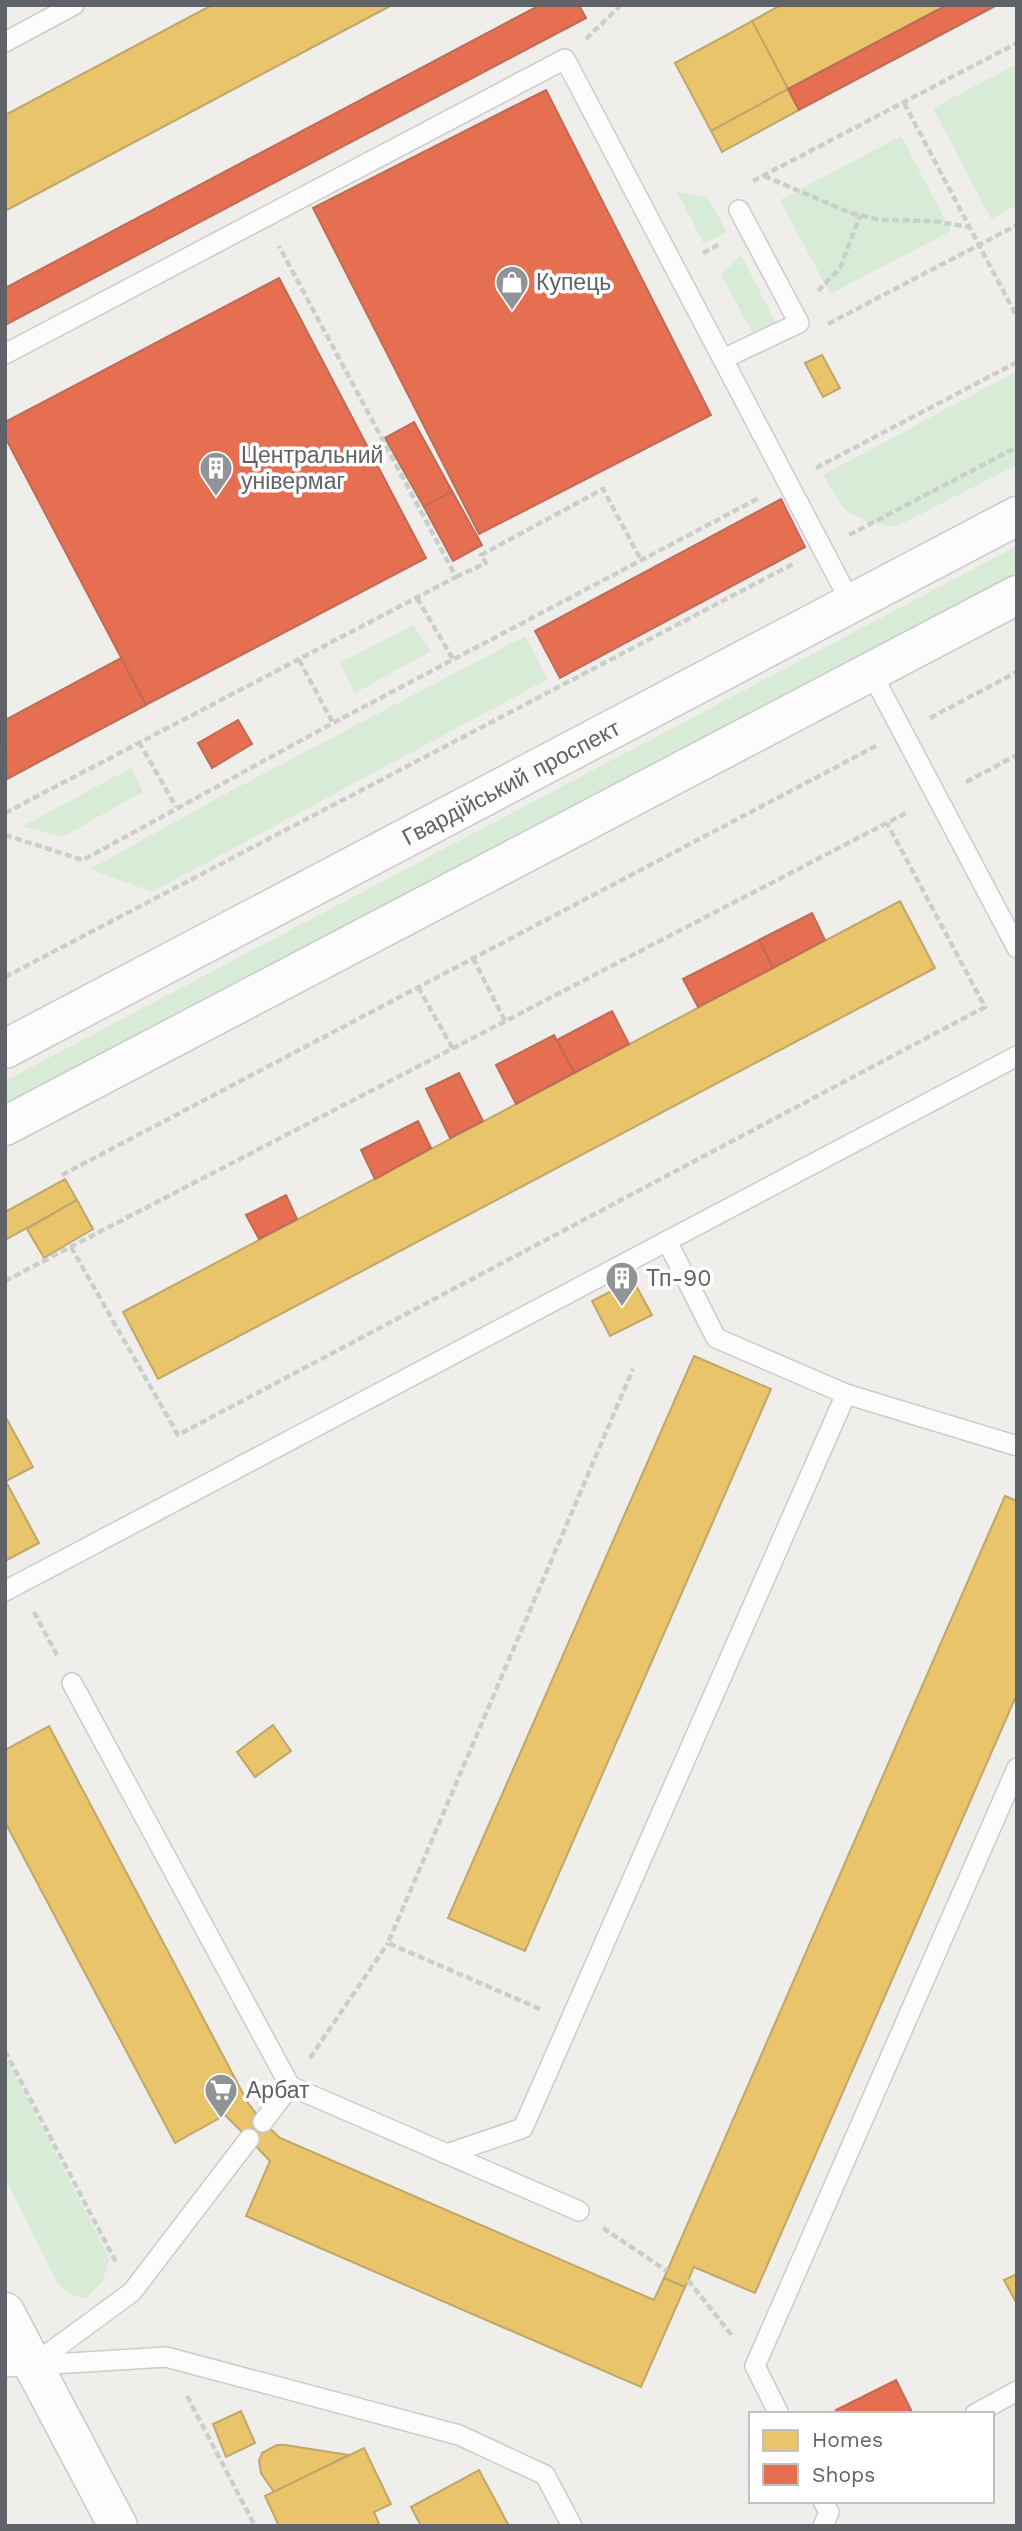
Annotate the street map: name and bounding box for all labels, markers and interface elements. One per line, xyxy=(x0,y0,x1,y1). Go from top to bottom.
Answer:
shop icon: Купець xyxy=(493,263,531,312)
place label: Купець xyxy=(536,269,611,296)
place label: Центральний універмаг xyxy=(241,442,383,495)
building icon: Центральний універмаг xyxy=(197,449,235,498)
street label: Гвардійський проспект xyxy=(398,714,625,851)
building icon: Тп-90 xyxy=(603,1259,641,1308)
place label: Тп-90 xyxy=(646,1265,711,1292)
supermarket icon: Арбат xyxy=(202,2071,240,2120)
place label: Арбат xyxy=(246,2077,310,2104)
legend xyxy=(749,2412,994,2503)
text: Homes xyxy=(812,2427,883,2452)
text: Shops xyxy=(812,2462,875,2487)

